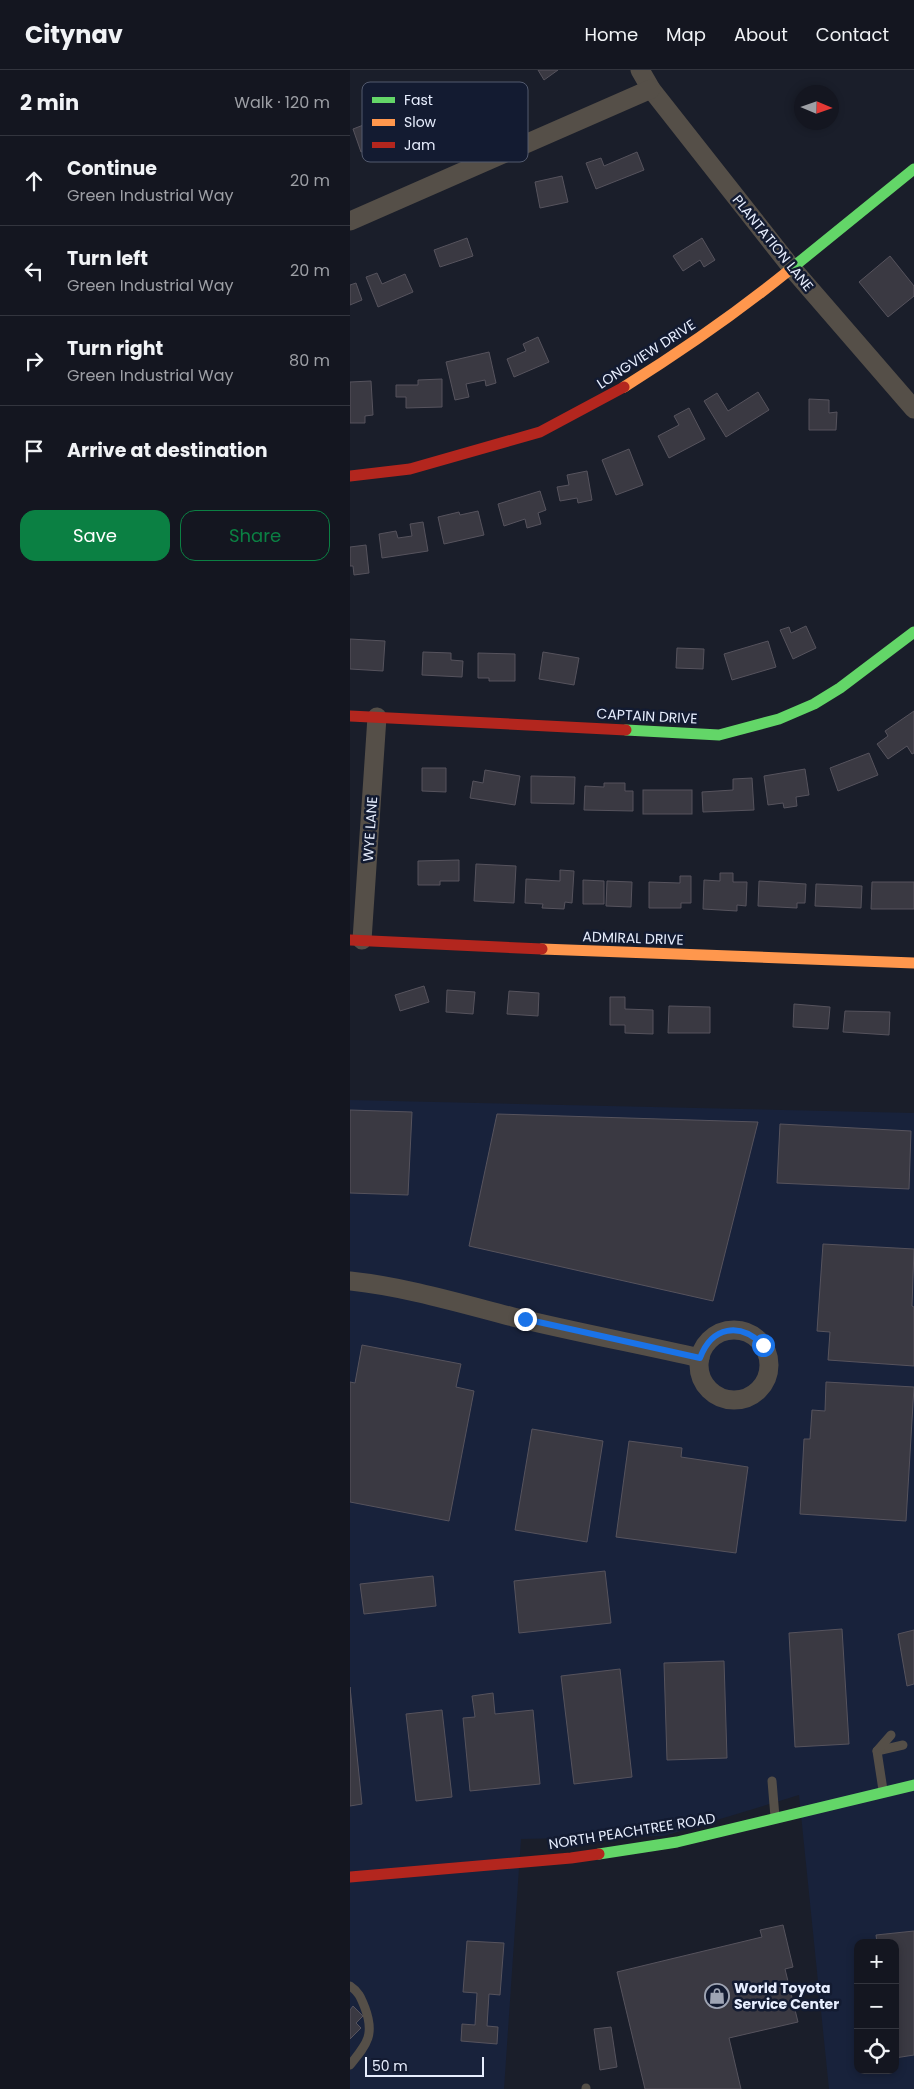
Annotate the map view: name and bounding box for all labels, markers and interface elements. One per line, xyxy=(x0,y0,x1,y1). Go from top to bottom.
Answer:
text: Citynav xyxy=(25,18,123,51)
text: Home xyxy=(584,22,638,47)
text: Map xyxy=(666,22,706,47)
text: About xyxy=(734,22,788,47)
text: Contact xyxy=(816,22,889,47)
legend xyxy=(362,82,528,162)
north arrow xyxy=(794,85,839,130)
text: 2 min xyxy=(20,88,79,117)
text: Fast xyxy=(404,90,433,110)
text: Walk · 120 m xyxy=(234,91,330,114)
text: Slow xyxy=(404,112,437,132)
text: Jam xyxy=(404,135,435,155)
text: Continue xyxy=(67,155,157,182)
icon: ahead xyxy=(20,167,48,195)
text: 20 m xyxy=(290,169,330,192)
text: Green Industrial Way xyxy=(67,184,234,207)
street label: PLANTATION LANE xyxy=(728,191,818,295)
text: Turn left xyxy=(67,245,148,272)
icon: left xyxy=(20,257,48,285)
text: 20 m xyxy=(290,259,330,282)
text: Green Industrial Way xyxy=(67,274,234,297)
street label: LONGVIEW DRIVE xyxy=(593,315,699,393)
text: Turn right xyxy=(67,335,163,362)
icon: right xyxy=(20,347,48,375)
text: 80 m xyxy=(289,349,330,372)
text: Green Industrial Way xyxy=(67,364,234,387)
icon: arrive xyxy=(20,437,48,465)
text: Arrive at destination xyxy=(67,437,268,464)
button: Save xyxy=(20,510,170,561)
button: Share xyxy=(180,510,330,561)
street label: CAPTAIN DRIVE xyxy=(596,703,698,729)
street label: WYE LANE xyxy=(358,796,382,862)
street label: ADMIRAL DRIVE xyxy=(582,926,684,950)
route end xyxy=(514,1308,537,1331)
route start xyxy=(752,1334,775,1357)
street label: NORTH PEACHTREE ROAD xyxy=(547,1808,717,1854)
map controls xyxy=(854,1939,899,2074)
button: + xyxy=(854,1939,899,1984)
place label: World Toyota Service Center xyxy=(734,1978,839,2014)
shop icon: World Toyota Service Center xyxy=(704,1983,730,2009)
button: − xyxy=(854,1984,899,2029)
button: locate xyxy=(854,2029,899,2074)
scale bar xyxy=(365,2054,484,2077)
text: 50 m xyxy=(372,2056,408,2076)

